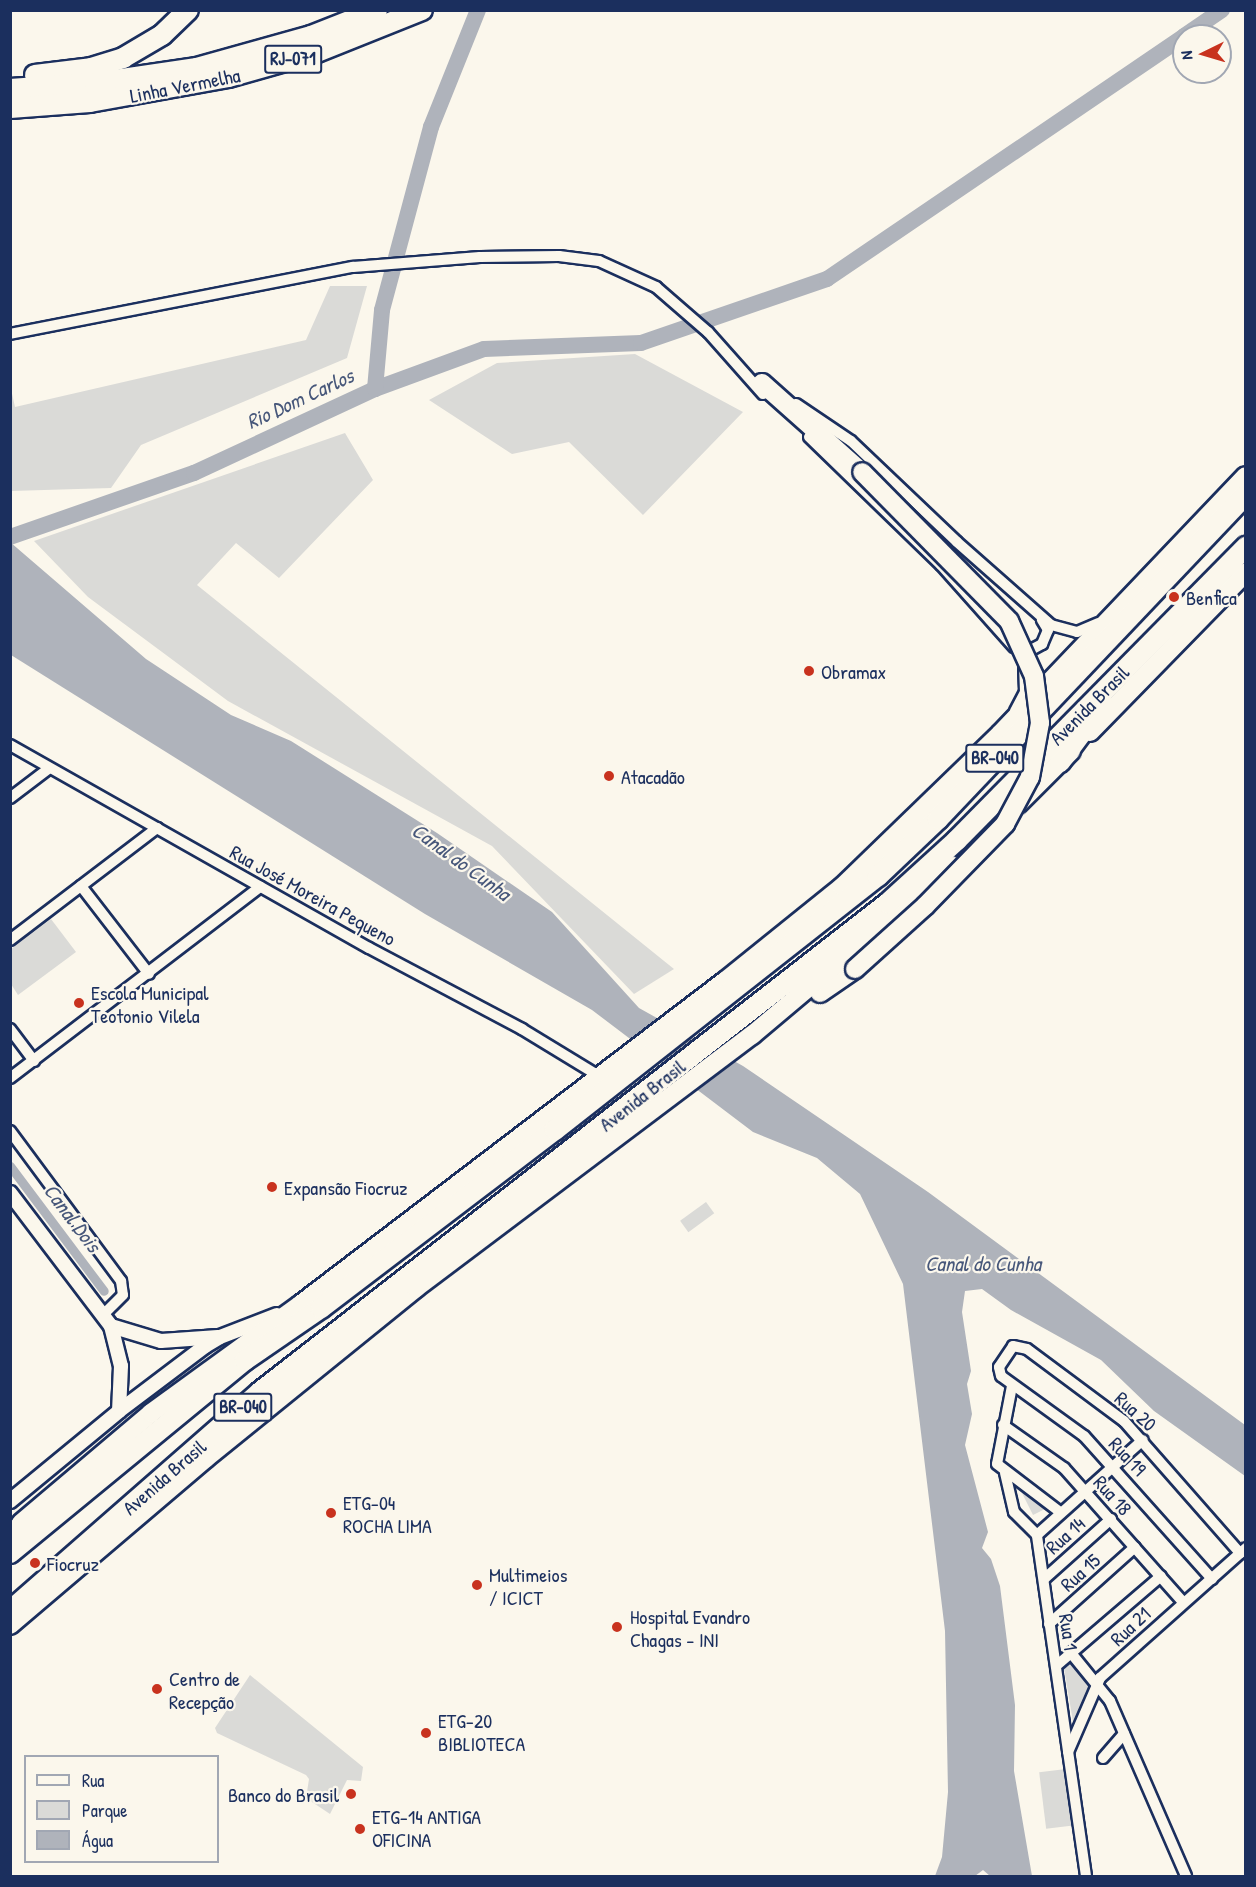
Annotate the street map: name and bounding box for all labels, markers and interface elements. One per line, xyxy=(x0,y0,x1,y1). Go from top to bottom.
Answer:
north arrow xyxy=(1172,24,1232,84)
road number: RJ-071 xyxy=(263,44,323,74)
text: N xyxy=(1175,50,1197,61)
street label: Linha Vermelha xyxy=(128,63,242,107)
water label: Rio Dom Carlos xyxy=(243,363,357,435)
place label: Benfica xyxy=(1186,585,1237,609)
marker: Benfica xyxy=(1167,590,1181,604)
place label: Obramax xyxy=(821,659,886,683)
street label: Avenida Brasil xyxy=(1044,660,1134,750)
marker: Obramax xyxy=(802,664,816,678)
road number: BR-040 xyxy=(965,743,1025,773)
place label: Atacadão xyxy=(621,764,685,788)
marker: Atacadão xyxy=(602,769,616,783)
water label: Canal do Cunha xyxy=(407,818,515,906)
street label: Rua José Moreira Pequeno xyxy=(226,840,400,950)
place label: Escola Municipal Teotonio Vilela xyxy=(91,980,208,1027)
marker: Escola Municipal Teotonio Vilela xyxy=(72,996,86,1010)
street label: Avenida Brasil xyxy=(594,1054,690,1136)
place label: Expansão Fiocruz xyxy=(284,1175,407,1199)
water label: Canal Dois xyxy=(38,1179,106,1257)
marker: Expansão Fiocruz xyxy=(265,1180,279,1194)
water label: Canal do Cunha xyxy=(925,1251,1041,1277)
street label: Rua 20 xyxy=(1110,1386,1162,1436)
road number: BR-040 xyxy=(213,1392,273,1422)
street label: Rua 19 xyxy=(1104,1432,1152,1480)
street label: Avenida Brasil xyxy=(117,1434,211,1520)
street label: Rua 18 xyxy=(1089,1470,1137,1520)
place label: ETG-04 ROCHA LIMA xyxy=(343,1490,432,1537)
marker: ETG-04 ROCHA LIMA xyxy=(324,1506,338,1520)
street label: Rua 14 xyxy=(1041,1511,1089,1559)
street label: Rua 15 xyxy=(1055,1548,1105,1596)
place label: Fiocruz xyxy=(47,1551,99,1575)
marker: Fiocruz xyxy=(28,1556,42,1570)
place label: Multimeios / ICICT xyxy=(489,1562,567,1609)
marker: Multimeios / ICICT xyxy=(470,1578,484,1592)
street label: Rua 21 xyxy=(1105,1601,1155,1651)
place label: Hospital Evandro Chagas - INI xyxy=(630,1604,750,1651)
street label: Rua 1 xyxy=(1054,1612,1084,1652)
marker: Hospital Evandro Chagas - INI xyxy=(608,1618,626,1636)
place label: Centro de Recepção xyxy=(169,1666,240,1713)
marker: Centro de Recepção xyxy=(150,1682,164,1696)
place label: ETG-20 BIBLIOTECA xyxy=(438,1709,525,1756)
marker: ETG-20 BIBLIOTECA xyxy=(419,1726,433,1740)
legend xyxy=(24,1755,219,1863)
text: Rua xyxy=(82,1768,104,1793)
place label: Banco do Brasil xyxy=(228,1782,339,1806)
marker: Banco do Brasil xyxy=(344,1787,358,1801)
text: Parque xyxy=(82,1798,127,1823)
place label: ETG-14 ANTIGA OFICINA xyxy=(372,1805,481,1852)
marker: ETG-14 ANTIGA OFICINA xyxy=(353,1822,367,1836)
text: Água xyxy=(82,1828,113,1853)

